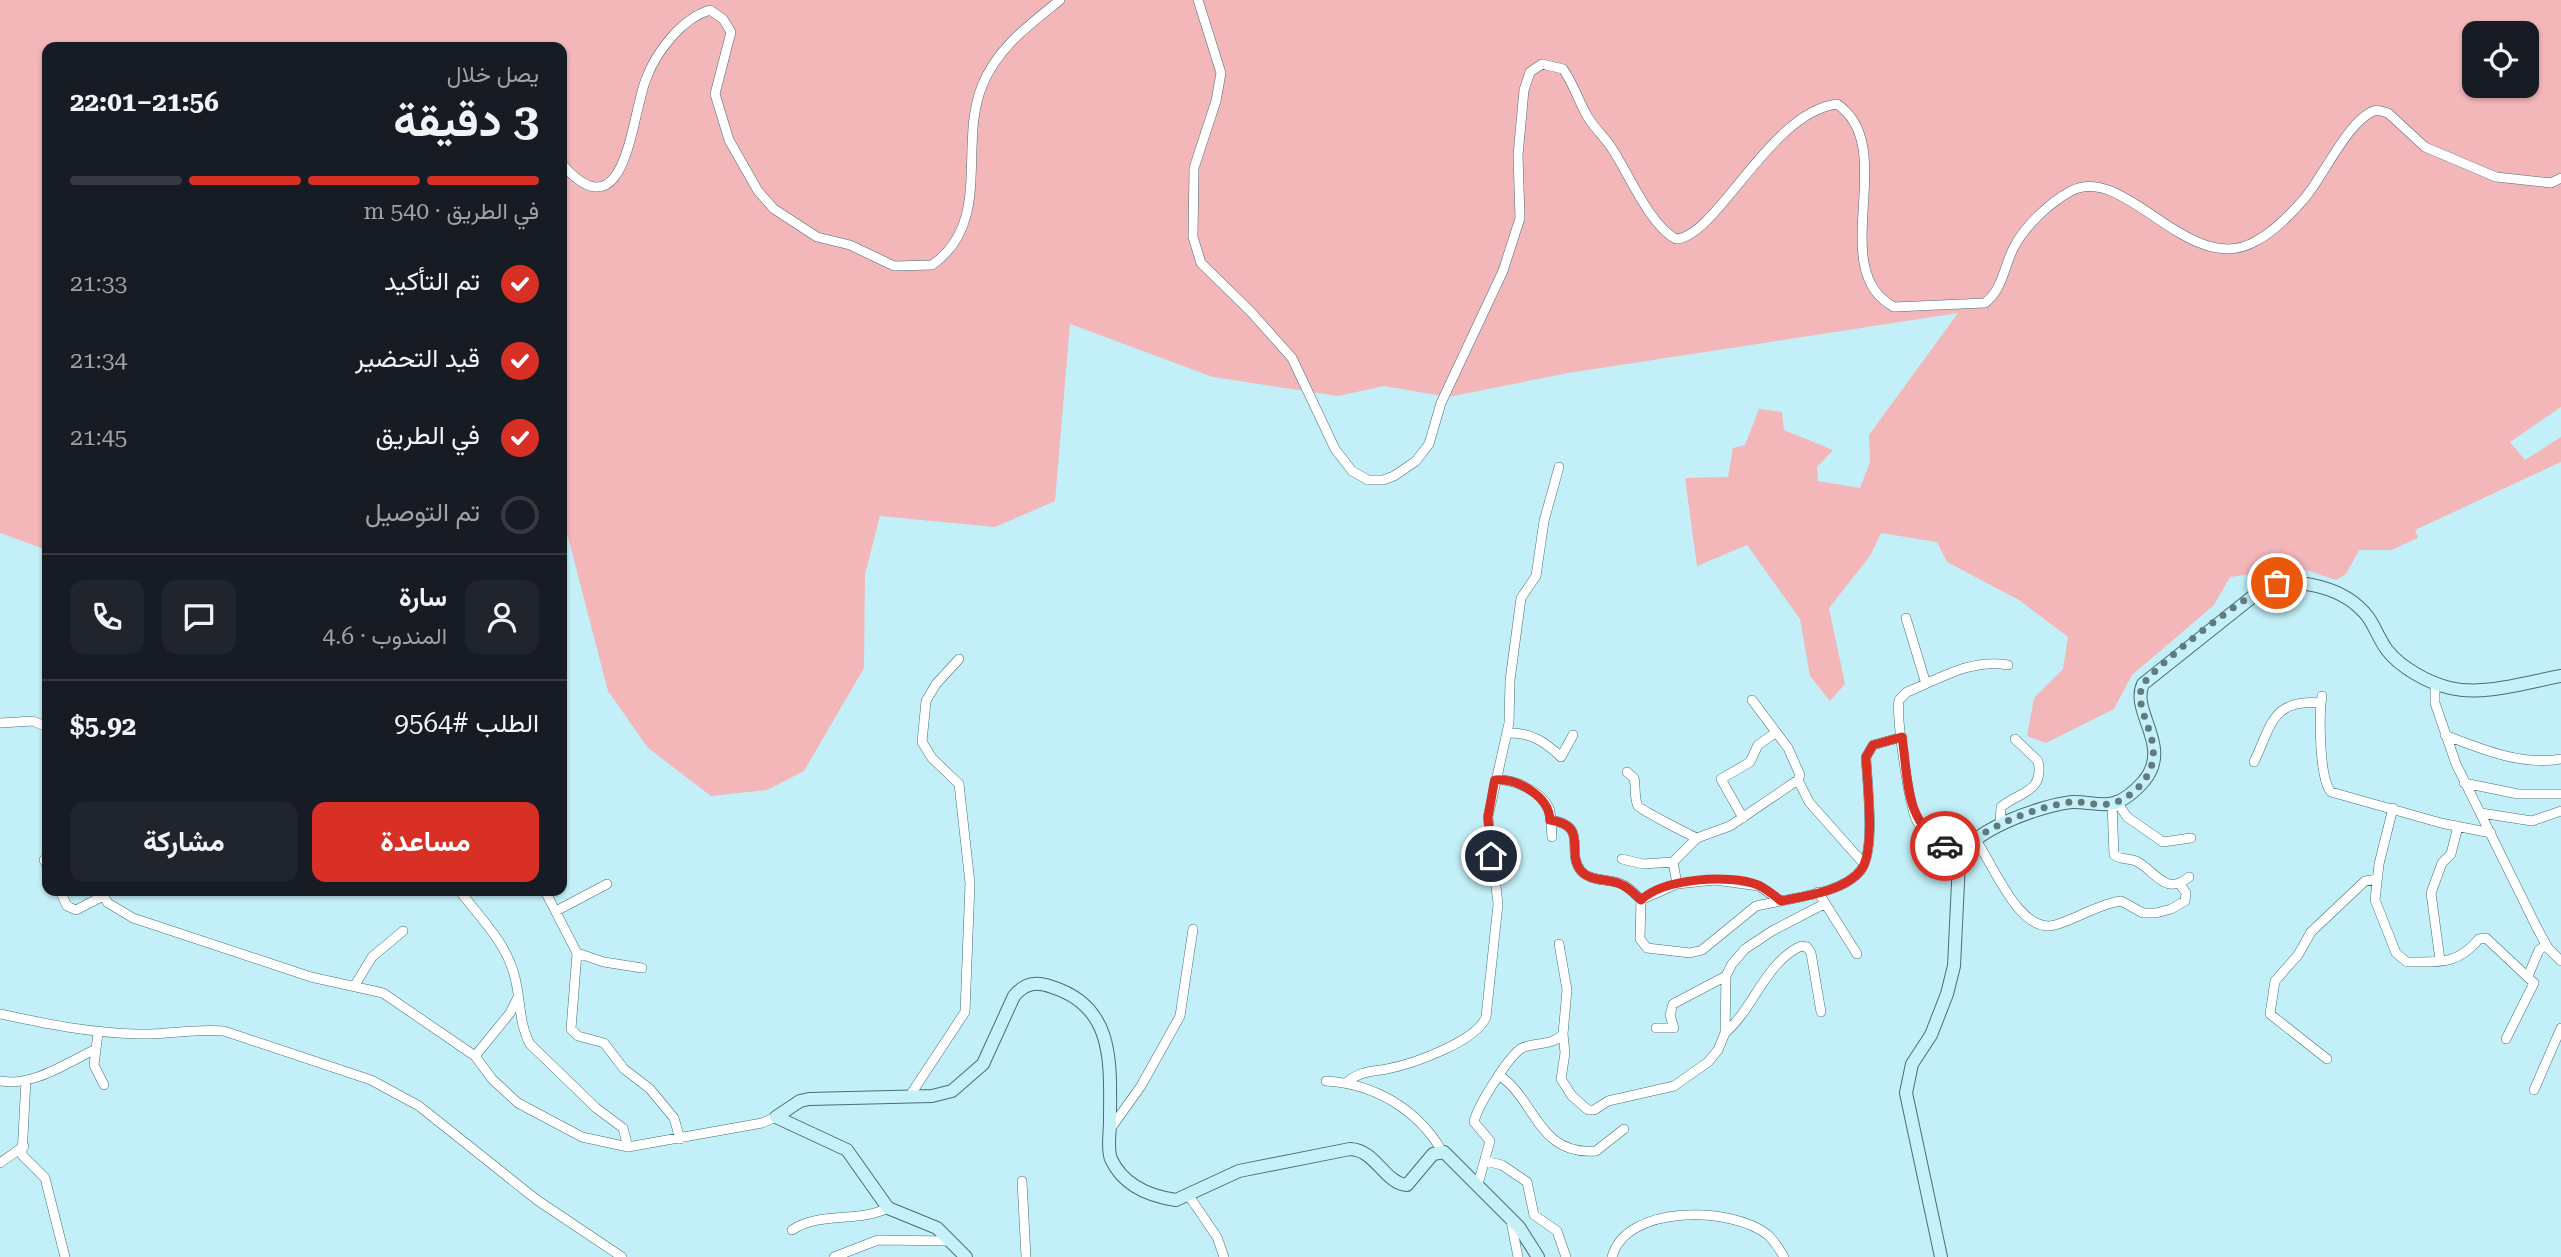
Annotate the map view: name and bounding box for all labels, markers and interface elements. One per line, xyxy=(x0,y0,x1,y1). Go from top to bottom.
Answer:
map controls xyxy=(2462,21,2539,98)
button: locate xyxy=(2462,21,2539,98)
text: يصل خلال xyxy=(447,61,539,88)
text: 21:56–22:01 xyxy=(70,87,219,117)
text: 3 دقيقة xyxy=(393,93,539,147)
text: في الطريق · 540 m xyxy=(364,198,539,225)
icon: check xyxy=(501,265,539,303)
text: تم التأكيد xyxy=(384,266,480,296)
text: 21:33 xyxy=(70,270,127,297)
icon: check xyxy=(501,342,539,380)
text: قيد التحضير xyxy=(355,343,480,373)
text: 21:34 xyxy=(70,347,127,374)
icon: check xyxy=(501,419,539,457)
text: في الطريق xyxy=(375,420,480,450)
text: 21:45 xyxy=(70,424,127,451)
text: تم التوصيل xyxy=(365,497,480,527)
pin xyxy=(2247,553,2307,613)
icon: bag xyxy=(2258,564,2296,602)
button: phone xyxy=(70,580,144,654)
button: chat xyxy=(162,580,236,654)
button: person xyxy=(465,580,539,654)
text: سارة xyxy=(399,582,447,612)
text: المندوب · 4.6 xyxy=(322,623,447,650)
text: الطلب #9564 xyxy=(394,708,539,738)
text: $5.92 xyxy=(70,711,136,741)
button: مشاركة xyxy=(70,802,298,882)
button: مساعدة xyxy=(312,802,539,882)
courier xyxy=(1910,811,1980,881)
pin xyxy=(1461,826,1521,886)
icon: car xyxy=(1926,827,1964,865)
icon: home xyxy=(1472,837,1510,875)

